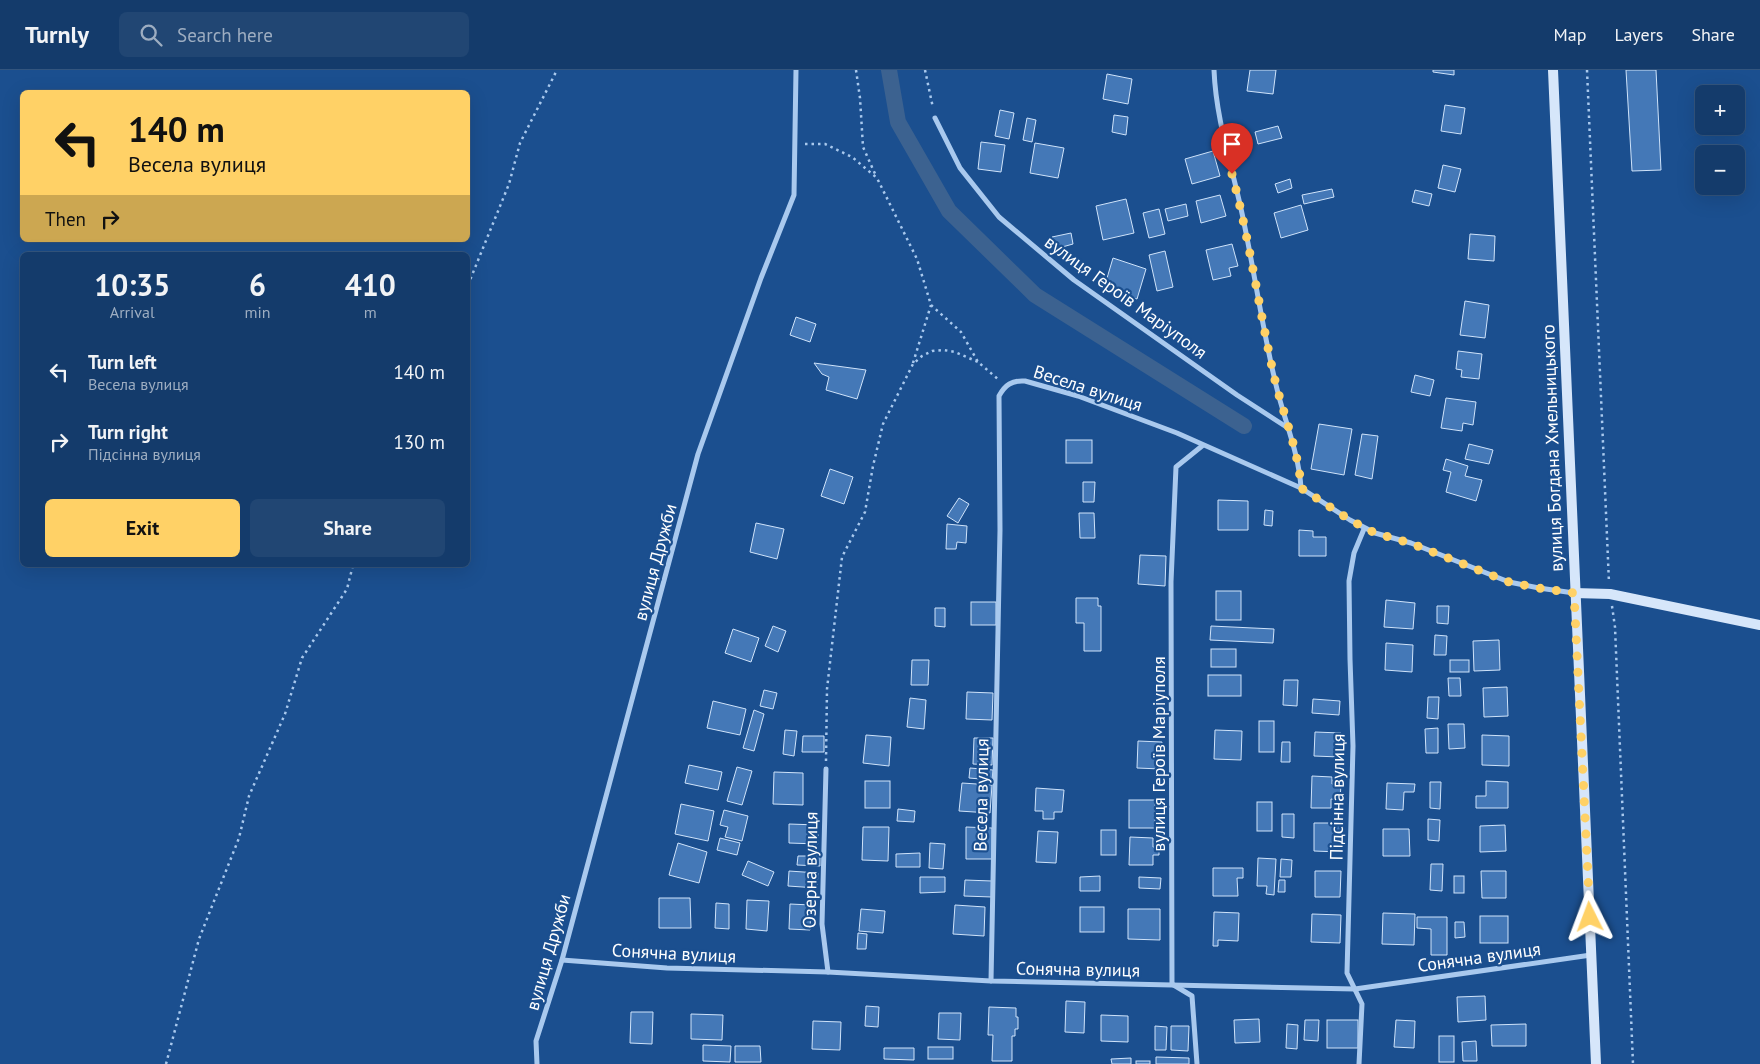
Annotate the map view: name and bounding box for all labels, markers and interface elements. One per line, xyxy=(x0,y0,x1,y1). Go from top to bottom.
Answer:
search box xyxy=(119,12,469,57)
text: Turnly xyxy=(25,19,89,50)
icon: search xyxy=(137,21,165,49)
text: Search here xyxy=(177,23,273,47)
text: Map xyxy=(1554,23,1586,46)
text: Layers xyxy=(1614,23,1663,46)
text: Share xyxy=(1691,23,1735,46)
map controls xyxy=(1695,85,1745,195)
button: + xyxy=(1695,85,1745,135)
text: 140 m xyxy=(128,106,225,152)
icon: left xyxy=(45,110,110,175)
pin xyxy=(1211,123,1253,174)
icon: arrive xyxy=(1218,130,1246,158)
button: − xyxy=(1695,145,1745,195)
text: Весела вулиця xyxy=(128,150,266,178)
icon: right xyxy=(96,205,124,233)
text: Then xyxy=(45,207,86,231)
street label: вулиця Героїв Маріуполя xyxy=(1040,230,1212,364)
text: 10:35 xyxy=(94,265,170,304)
text: 6 xyxy=(249,265,266,304)
text: 410 xyxy=(345,265,396,304)
text: Arrival xyxy=(110,302,155,322)
text: min xyxy=(245,302,271,322)
text: m xyxy=(364,302,377,322)
street label: вулиця Богдана Хмельницького xyxy=(1536,324,1568,572)
text: Turn left xyxy=(88,350,157,374)
icon: left xyxy=(45,358,73,386)
text: 140 m xyxy=(393,360,445,384)
street label: Весела вулиця xyxy=(1031,360,1145,416)
text: Весела вулиця xyxy=(88,374,189,394)
text: Turn right xyxy=(88,420,168,444)
icon: right xyxy=(45,428,73,456)
text: 130 m xyxy=(393,430,445,454)
text: Підсінна вулиця xyxy=(88,444,201,464)
button: Exit xyxy=(45,499,240,557)
button: Share xyxy=(250,499,445,557)
street label: вулиця Дружби xyxy=(628,501,682,623)
street label: вулиця Героїв Маріуполя xyxy=(1147,656,1170,852)
street label: Підсінна вулиця xyxy=(1324,733,1350,861)
street label: Весела вулиця xyxy=(969,738,993,852)
street label: Озерна вулиця xyxy=(797,811,823,929)
position arrow xyxy=(1563,890,1615,942)
street label: вулиця Дружби xyxy=(520,891,576,1013)
street label: Сонячна вулиця xyxy=(1416,937,1542,977)
street label: Сонячна вулиця xyxy=(611,938,737,968)
street label: Сонячна вулиця xyxy=(1016,956,1140,982)

